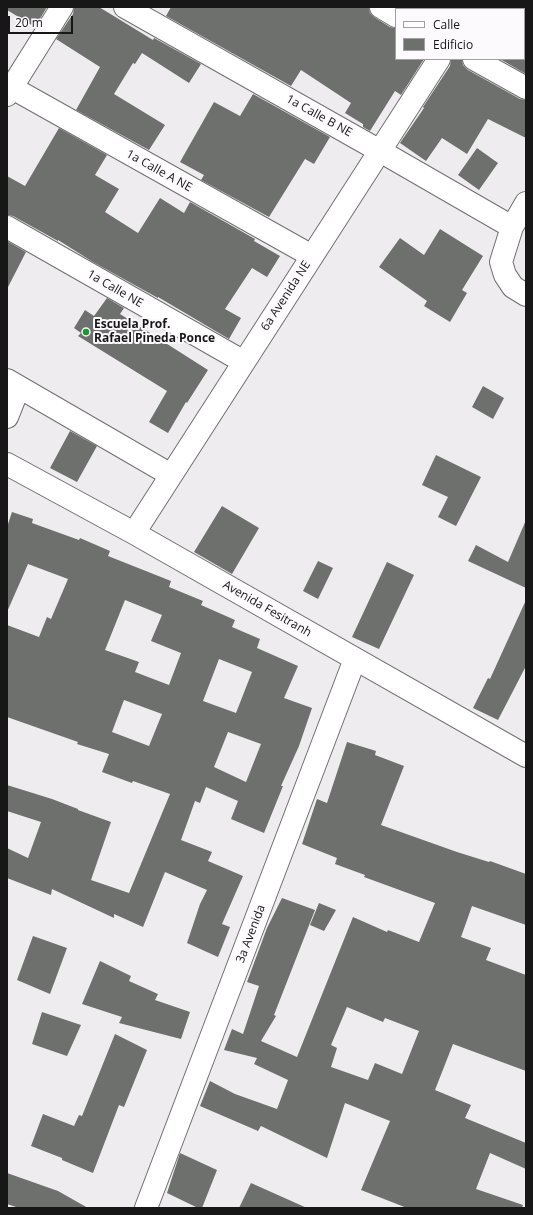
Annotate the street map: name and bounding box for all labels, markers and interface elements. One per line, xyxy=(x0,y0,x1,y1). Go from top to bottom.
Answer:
scale bar xyxy=(10,8,75,34)
legend xyxy=(395,8,525,60)
text: 20 m xyxy=(15,14,43,31)
text: Calle xyxy=(433,16,460,33)
text: Edificio xyxy=(433,36,473,53)
street label: 1a Calle B NE xyxy=(283,92,355,140)
street label: 1a Calle A NE xyxy=(124,147,194,195)
street label: 6a Avenida NE xyxy=(258,258,314,334)
street label: 1a Calle NE xyxy=(84,267,146,311)
place label: Escuela Prof. Rafael Pineda Ponce xyxy=(94,318,215,346)
marker: Escuela Prof. Rafael Pineda Ponce xyxy=(81,327,91,337)
street label: Avenida Fesitranh xyxy=(220,578,314,640)
street label: 3a Avenida xyxy=(233,903,269,965)

